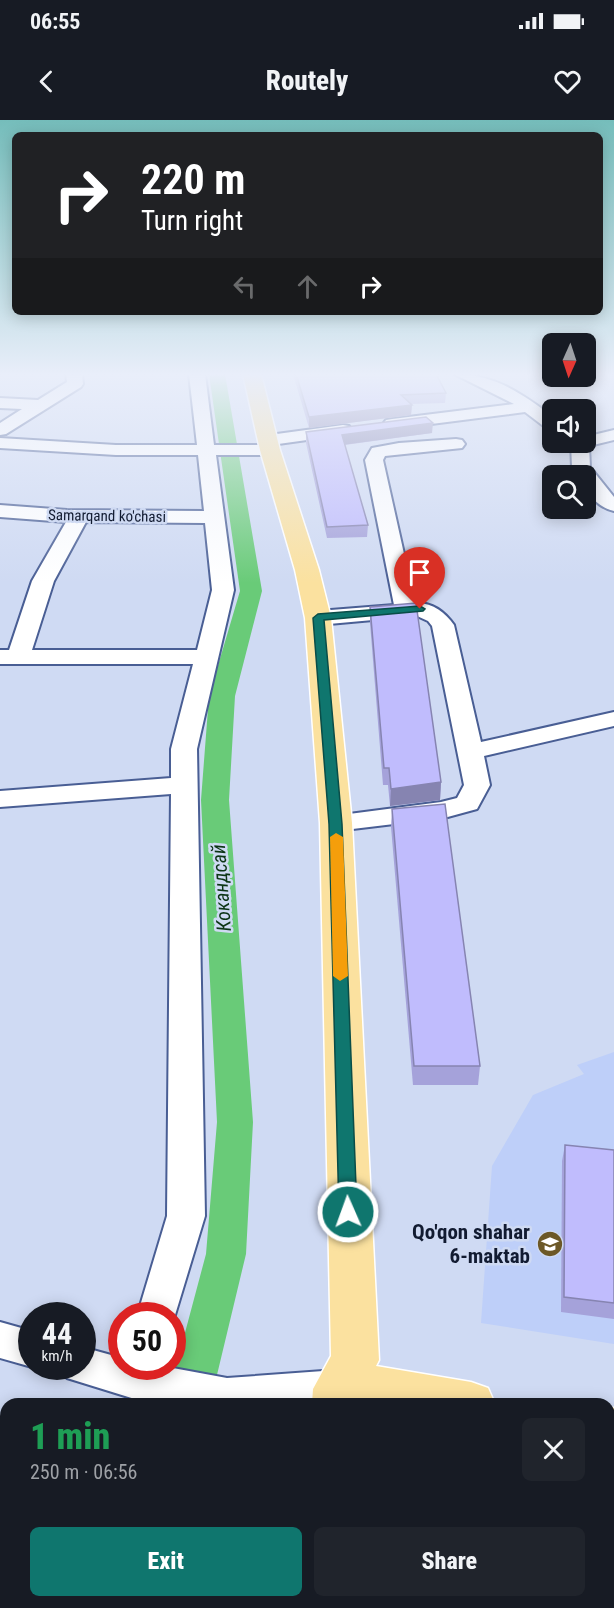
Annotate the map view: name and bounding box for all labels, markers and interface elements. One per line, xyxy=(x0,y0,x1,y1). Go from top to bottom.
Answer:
text: 06:55 xyxy=(30,9,81,34)
icon: back xyxy=(30,65,63,98)
text: Routely xyxy=(266,65,348,97)
icon: heart xyxy=(551,65,584,98)
text: 220 m xyxy=(141,155,246,204)
icon: right xyxy=(42,156,120,234)
text: Turn right xyxy=(141,205,243,237)
icon: left xyxy=(228,270,261,303)
icon: ahead xyxy=(291,270,324,303)
icon: right xyxy=(354,270,387,303)
north arrow xyxy=(542,333,596,387)
map controls xyxy=(542,333,596,519)
button: sound xyxy=(542,399,596,453)
button: search xyxy=(542,465,596,519)
street label: Samarqand ko'chasi xyxy=(48,506,166,526)
pin xyxy=(394,547,445,609)
icon: arrive xyxy=(403,556,436,589)
water label: Кокандсай xyxy=(206,843,236,932)
position arrow xyxy=(316,1180,380,1244)
place label: Qo'qon shahar 6-maktab xyxy=(412,1220,530,1268)
school or university icon: Qo'qon shahar 6-maktab xyxy=(535,1229,565,1259)
speed limit sign: 50 xyxy=(108,1302,186,1380)
text: 44 xyxy=(42,1316,72,1351)
text: km/h xyxy=(42,1347,72,1365)
text: 1 min xyxy=(30,1416,110,1458)
button: close xyxy=(522,1418,585,1481)
text: 250 m · 06:56 xyxy=(30,1460,137,1484)
button: Exit xyxy=(30,1527,302,1596)
button: Share xyxy=(314,1527,585,1596)

